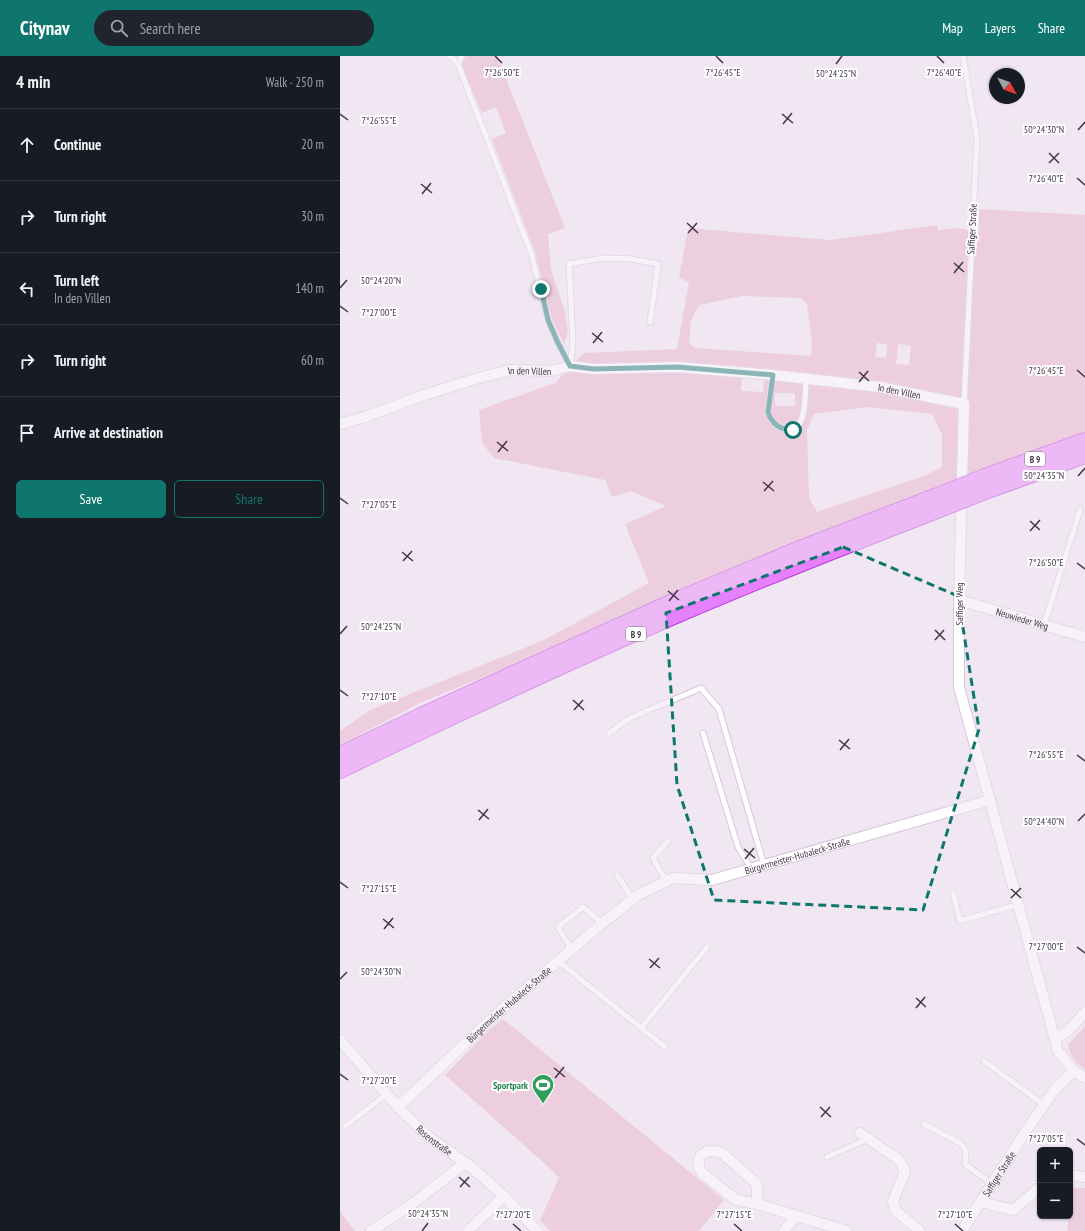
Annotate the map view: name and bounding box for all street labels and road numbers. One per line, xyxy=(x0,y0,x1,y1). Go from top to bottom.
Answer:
street label: Saffiger Straße xyxy=(964,203,980,255)
street label: In den Villen xyxy=(506,364,551,378)
street label: In den Villen xyxy=(877,380,922,402)
road number: B 9 xyxy=(1025,452,1045,466)
street label: Saffiger Weg xyxy=(953,582,966,626)
street label: Neuwieder Weg xyxy=(995,605,1050,632)
road number: B 9 xyxy=(626,627,646,641)
street label: Bürgermeister-Hubaleck-Straße xyxy=(743,834,851,877)
street label: Bürgermeister-Hubaleck-Straße xyxy=(464,963,554,1045)
street label: Rosenstraße xyxy=(414,1122,455,1158)
street label: Saffiger Straße xyxy=(979,1149,1018,1199)

